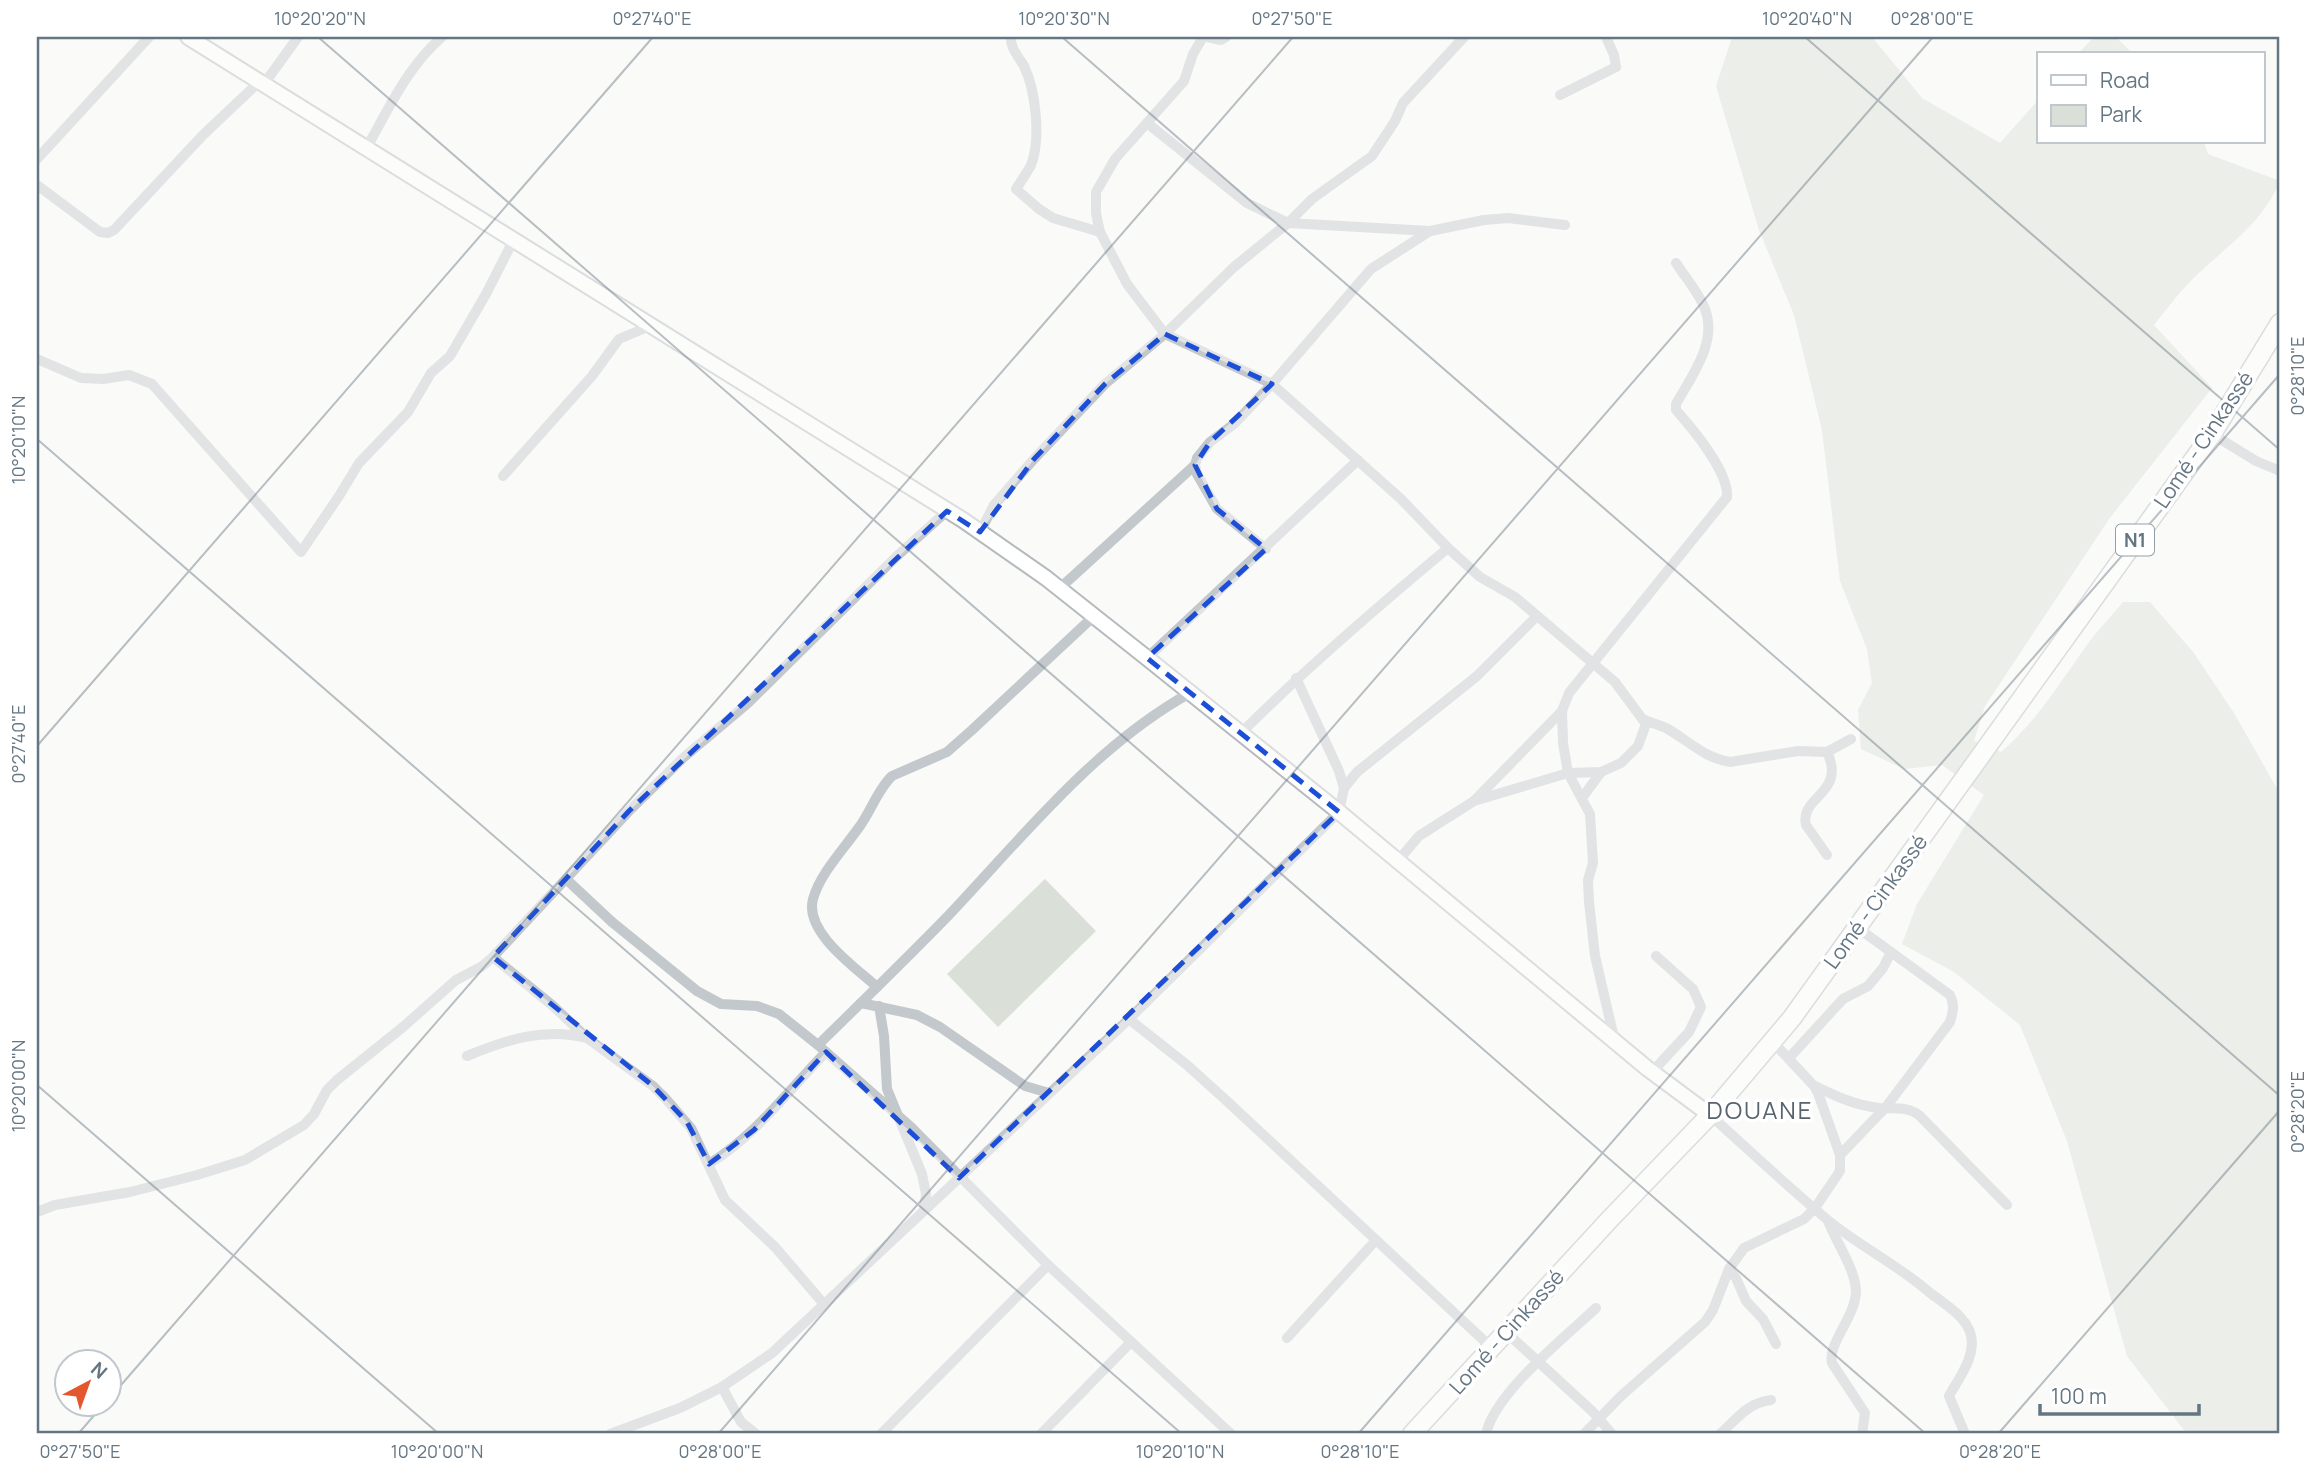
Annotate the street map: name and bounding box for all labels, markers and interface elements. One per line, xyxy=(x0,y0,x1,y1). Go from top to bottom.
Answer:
text: 10°20'20"N xyxy=(274,6,366,30)
text: 0°27'40"E xyxy=(613,6,691,30)
text: 10°20'30"N xyxy=(1018,6,1110,30)
text: 0°27'50"E xyxy=(1252,6,1332,30)
text: 10°20'40"N xyxy=(1762,6,1852,30)
text: 0°28'00"E xyxy=(1891,6,1973,30)
legend xyxy=(2037,52,2264,144)
text: Road xyxy=(2100,66,2150,94)
text: Park xyxy=(2100,100,2142,128)
text: 0°28'10"E xyxy=(2285,337,2309,415)
street label: Lomé - Cinkassé xyxy=(2147,366,2259,513)
text: 10°20'10"N xyxy=(6,396,30,484)
road number: N1 xyxy=(2116,524,2154,555)
text: 0°27'40"E xyxy=(6,705,30,783)
street label: Lomé - Cinkassé xyxy=(1817,829,1933,974)
text: 10°20'00"N xyxy=(6,1040,30,1132)
text: 0°28'20"E xyxy=(2285,1071,2309,1153)
district label: DOUANE xyxy=(1707,1093,1813,1126)
street label: Lomé - Cinkassé xyxy=(1443,1263,1570,1400)
north arrow xyxy=(52,1348,122,1418)
text: N xyxy=(85,1356,113,1384)
scale bar xyxy=(2040,1373,2200,1417)
text: 100 m xyxy=(2051,1382,2107,1410)
text: 0°27'50"E xyxy=(40,1439,120,1463)
text: 10°20'00"N xyxy=(391,1439,483,1463)
text: 0°28'00"E xyxy=(679,1439,761,1463)
text: 10°20'10"N xyxy=(1136,1439,1224,1463)
text: 0°28'10"E xyxy=(1321,1439,1399,1463)
text: 0°28'20"E xyxy=(1959,1439,2041,1463)

